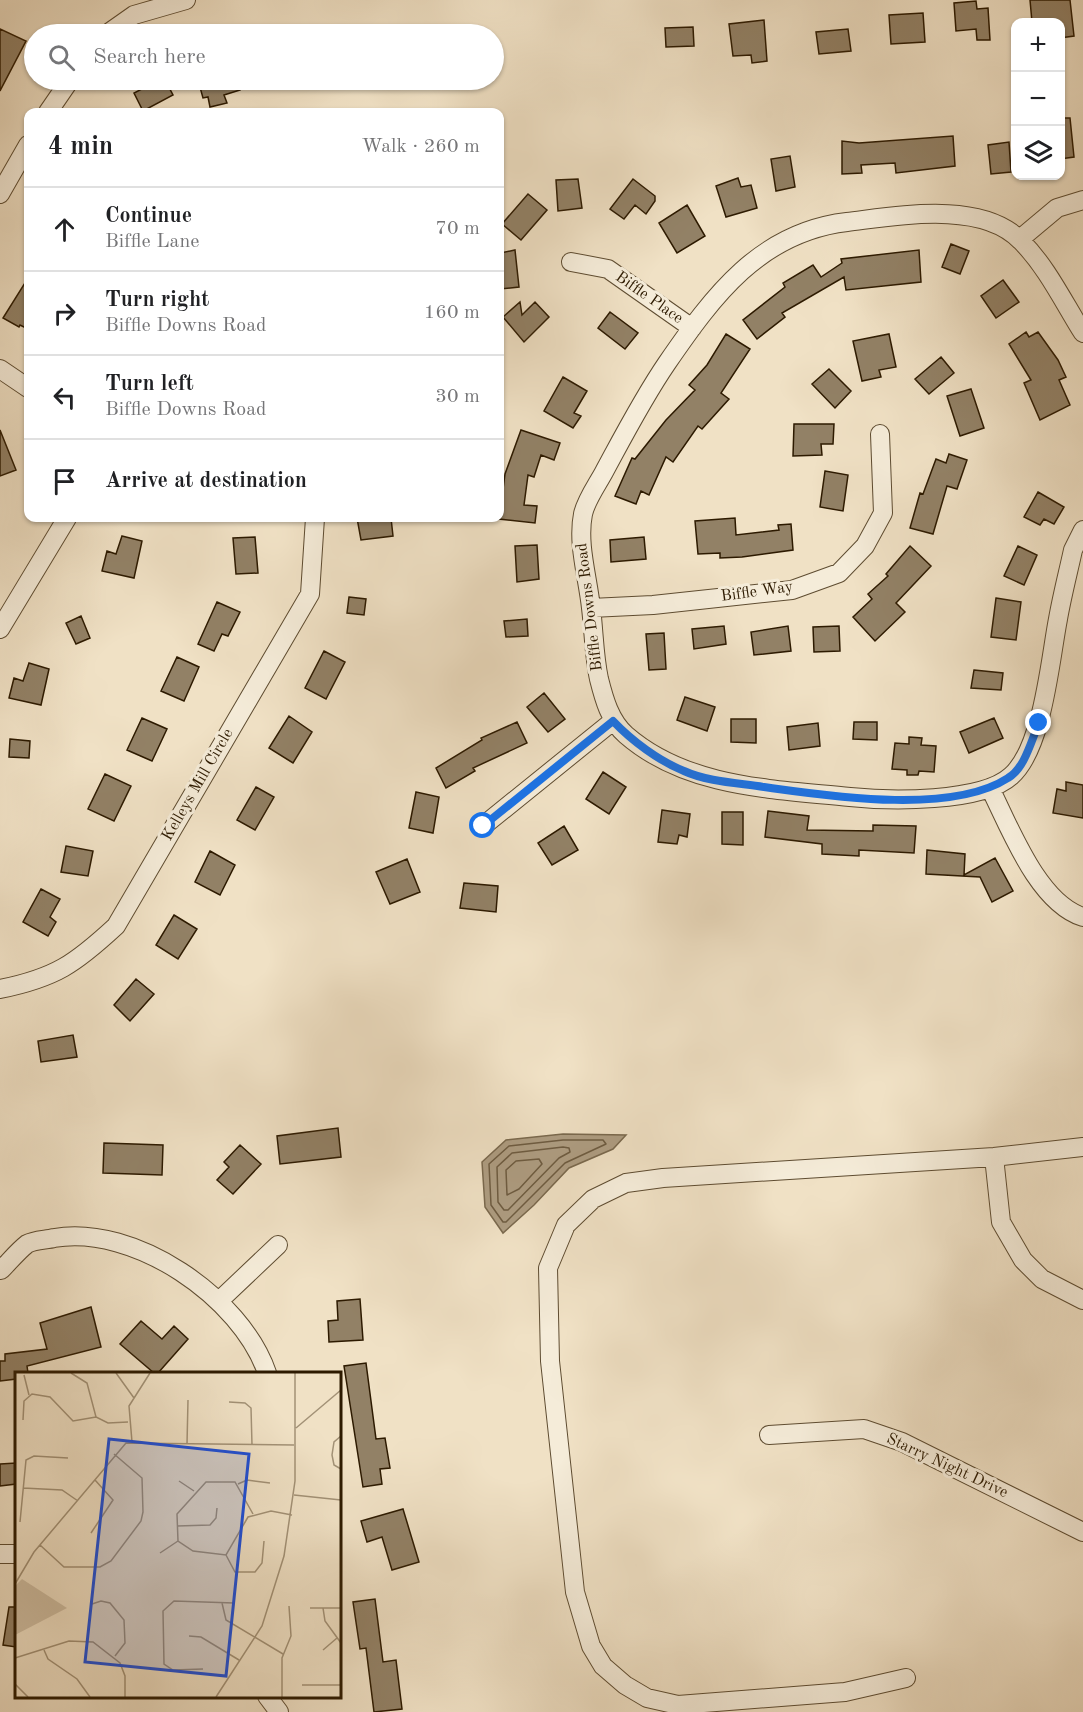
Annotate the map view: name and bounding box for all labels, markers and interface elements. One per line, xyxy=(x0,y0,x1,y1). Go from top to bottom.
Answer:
map controls xyxy=(1011,18,1065,180)
button: + xyxy=(1011,18,1065,72)
search box xyxy=(24,24,504,90)
icon: search xyxy=(45,41,78,74)
text: Search here xyxy=(93,46,206,68)
button: − xyxy=(1011,72,1065,126)
button: layers xyxy=(1011,126,1065,180)
text: 4 min xyxy=(48,134,113,160)
text: Walk · 260 m xyxy=(361,137,480,157)
text: Continue xyxy=(105,205,192,227)
icon: ahead xyxy=(48,213,81,246)
text: 70 m xyxy=(435,219,480,239)
text: Biffle Lane xyxy=(105,232,199,252)
street label: Biffle Place xyxy=(612,269,686,327)
text: Turn right xyxy=(105,289,209,311)
icon: right xyxy=(48,297,81,330)
text: 160 m xyxy=(424,303,480,323)
text: Biffle Downs Road xyxy=(105,316,267,336)
text: Turn left xyxy=(105,373,194,395)
icon: left xyxy=(48,381,81,414)
text: 30 m xyxy=(435,387,480,407)
text: Biffle Downs Road xyxy=(105,400,267,420)
icon: arrive xyxy=(48,465,81,498)
text: Arrive at destination xyxy=(105,470,307,492)
street label: Biffle Downs Road xyxy=(574,542,606,672)
street label: Biffle Way xyxy=(720,579,795,605)
route end xyxy=(1025,709,1051,735)
street label: Kelleys Mill Circle xyxy=(159,726,237,844)
route start xyxy=(469,812,495,838)
inset map xyxy=(15,1372,340,1697)
street label: Starry Night Drive xyxy=(884,1431,1010,1501)

